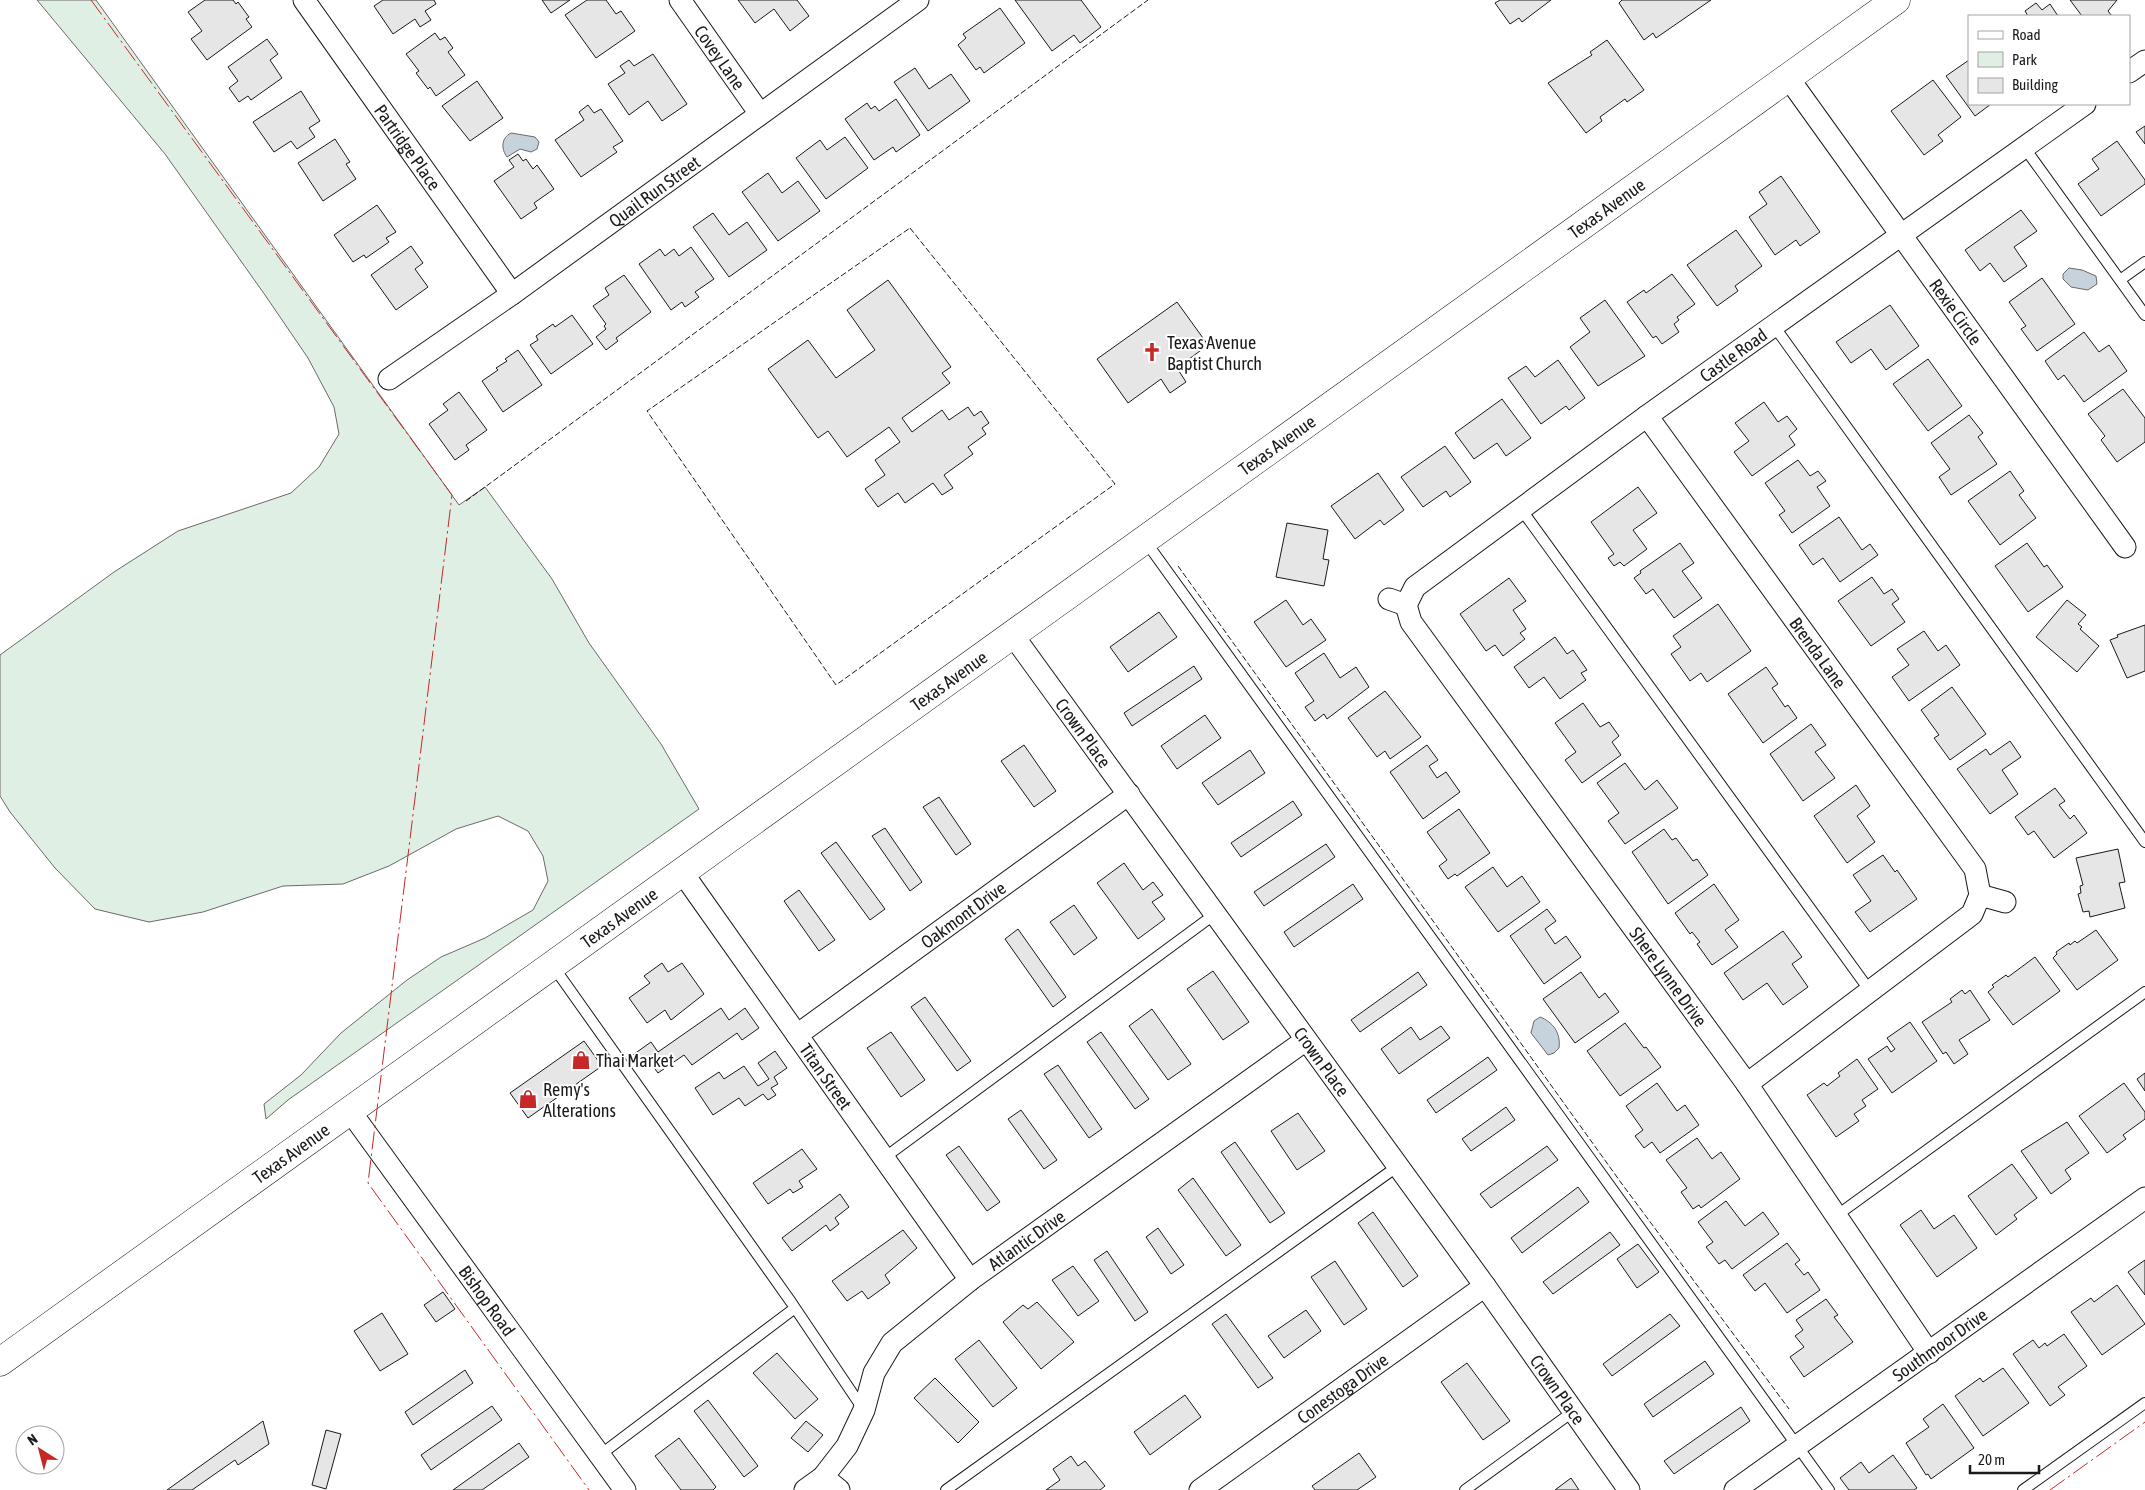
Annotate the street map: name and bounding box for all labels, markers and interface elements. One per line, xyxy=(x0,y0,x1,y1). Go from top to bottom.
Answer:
legend xyxy=(1968,15,2130,105)
street label: Covey Lane xyxy=(690,21,750,94)
text: Road xyxy=(2012,26,2041,43)
text: Park xyxy=(2012,51,2037,68)
text: Building xyxy=(2012,76,2058,93)
street label: Partridge Place xyxy=(370,100,445,194)
street label: Quail Run Street xyxy=(604,151,704,231)
street label: Texas Avenue xyxy=(1564,173,1649,243)
street label: Rexie Circle xyxy=(1925,275,1987,349)
street label: Castle Road xyxy=(1695,324,1771,386)
place label: Texas Avenue Baptist Church xyxy=(1167,332,1262,374)
church icon: Texas Avenue Baptist Church xyxy=(1141,341,1163,363)
street label: Texas Avenue xyxy=(1234,410,1319,479)
street label: Brenda Lane xyxy=(1786,613,1851,692)
street label: Texas Avenue xyxy=(906,646,991,715)
street label: Crown Place xyxy=(1052,694,1116,771)
street label: Oakmont Drive xyxy=(916,877,1009,952)
street label: Texas Avenue xyxy=(577,883,661,952)
street label: Shere Lynne Drive xyxy=(1626,923,1712,1030)
street label: Crown Place xyxy=(1290,1023,1354,1100)
street label: Titan Street xyxy=(796,1039,857,1113)
shop icon: Thai Market xyxy=(570,1049,592,1071)
place label: Thai Market xyxy=(596,1050,674,1071)
place label: Remy's Alterations xyxy=(543,1079,616,1121)
shop icon: Remy's Alterations xyxy=(517,1088,539,1110)
street label: Texas Avenue xyxy=(248,1119,333,1188)
street label: Atlantic Drive xyxy=(984,1205,1069,1274)
street label: Bishop Road xyxy=(455,1261,520,1340)
street label: Southmoor Drive xyxy=(1888,1304,1991,1385)
street label: Conestoga Drive xyxy=(1293,1349,1392,1428)
street label: Crown Place xyxy=(1526,1350,1590,1428)
north arrow xyxy=(15,1425,65,1475)
text: N xyxy=(24,1431,40,1448)
scale bar xyxy=(1970,1442,2039,1474)
text: 20 m xyxy=(1978,1451,2005,1468)

